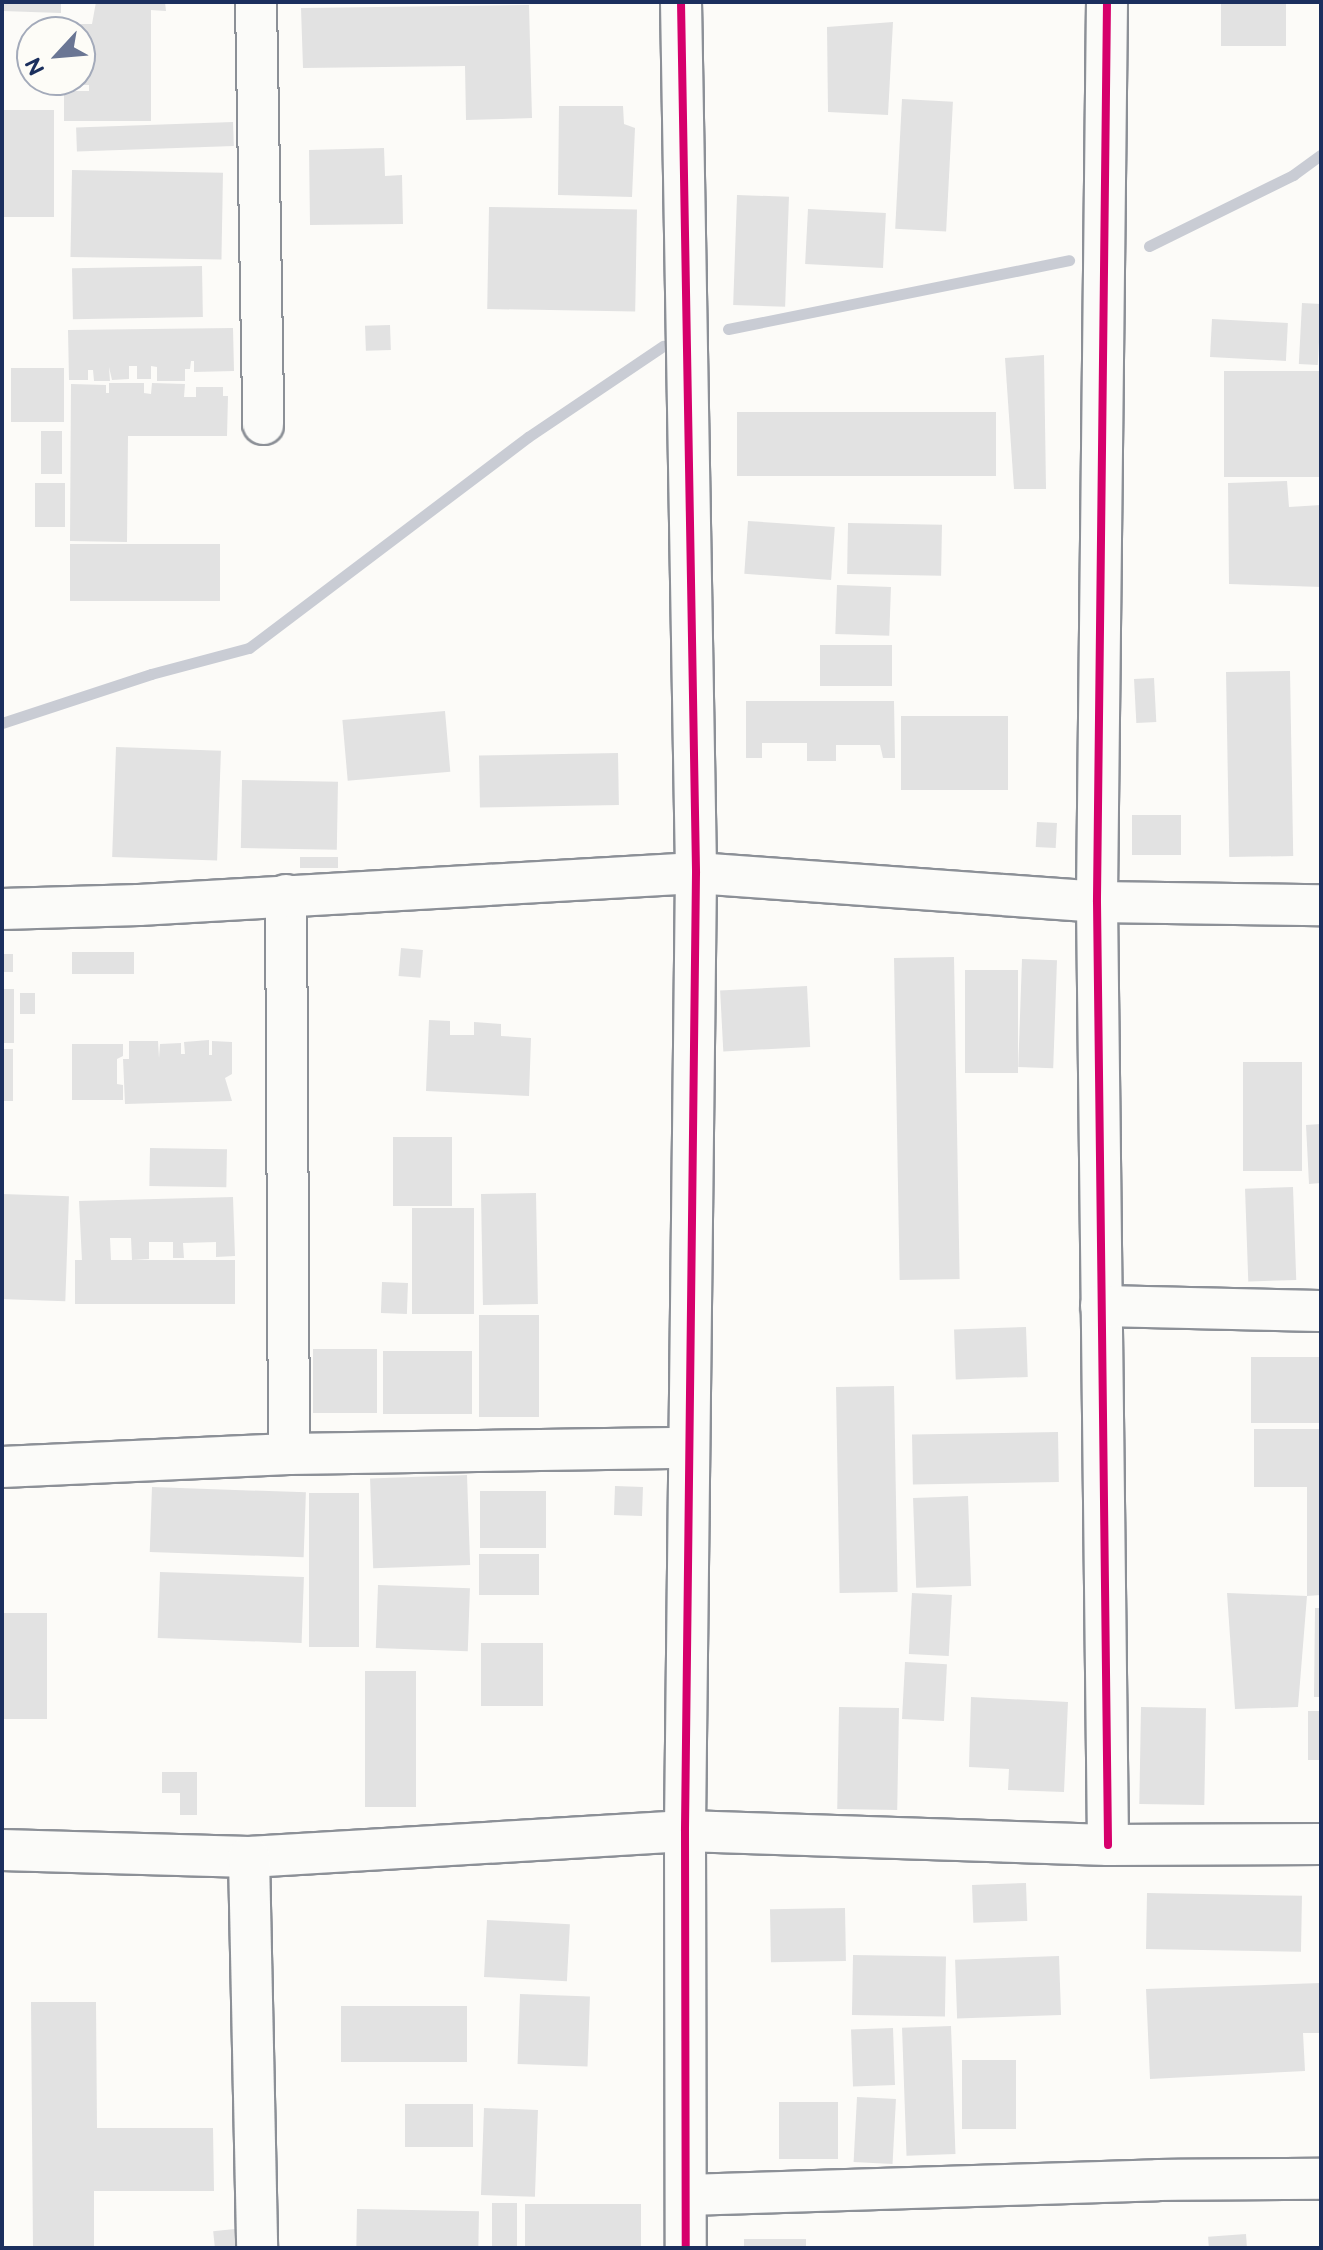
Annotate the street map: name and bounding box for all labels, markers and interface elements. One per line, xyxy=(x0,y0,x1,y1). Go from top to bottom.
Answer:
north arrow xyxy=(16,16,96,96)
text: N xyxy=(20,53,52,79)

